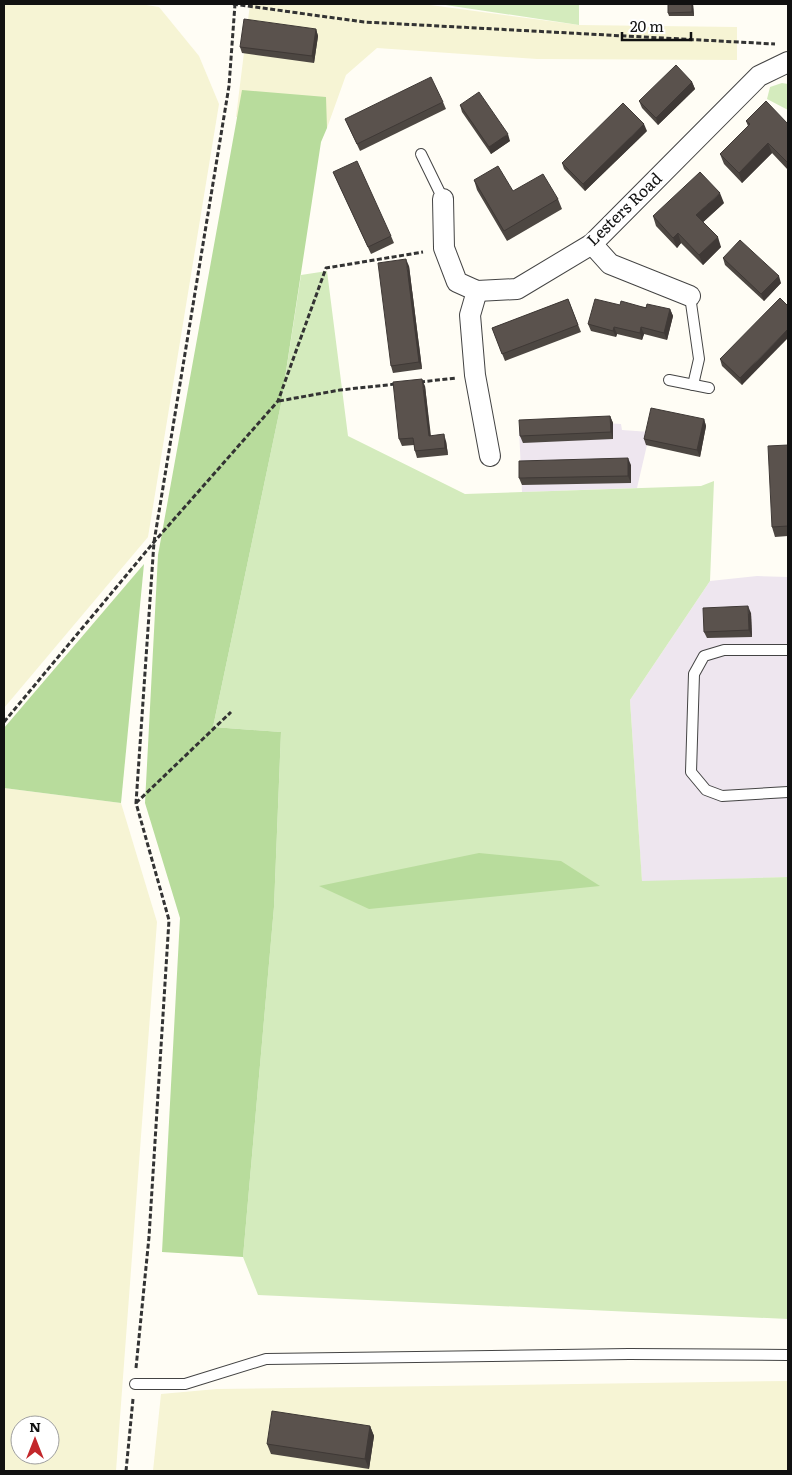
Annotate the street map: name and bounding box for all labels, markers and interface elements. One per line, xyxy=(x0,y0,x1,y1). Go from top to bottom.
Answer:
scale bar xyxy=(622,10,691,42)
text: 20 m xyxy=(630,14,664,37)
street label: Lesters Road xyxy=(580,166,667,250)
north arrow xyxy=(10,1415,60,1465)
text: N xyxy=(29,1416,41,1436)

